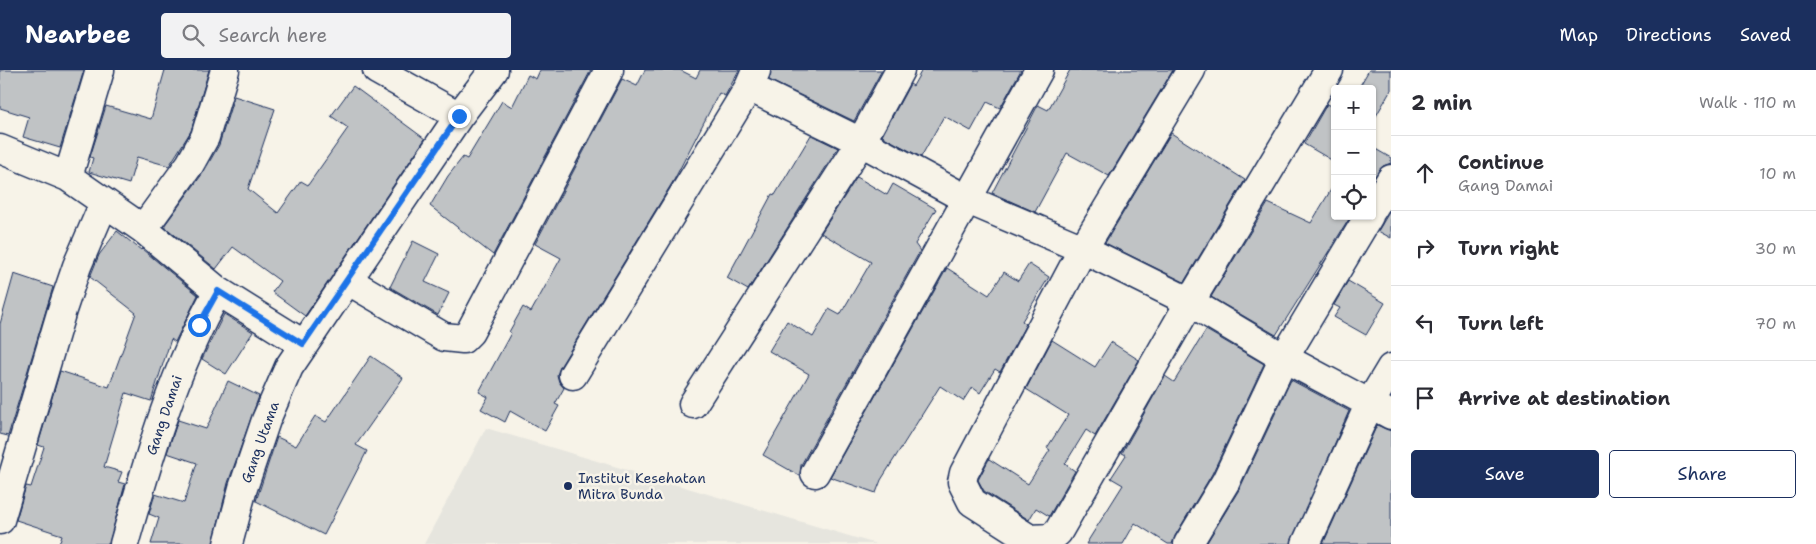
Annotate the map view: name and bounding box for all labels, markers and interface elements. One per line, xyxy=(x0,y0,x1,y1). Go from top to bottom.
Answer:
search box xyxy=(161,13,511,58)
text: Nearbee xyxy=(25,19,131,51)
icon: search xyxy=(179,21,207,49)
text: Search here xyxy=(219,23,327,48)
text: Map xyxy=(1560,23,1598,47)
text: Directions xyxy=(1626,23,1712,47)
text: Saved xyxy=(1740,23,1791,47)
map controls xyxy=(1331,85,1376,220)
button: + xyxy=(1331,85,1376,130)
text: 2 min xyxy=(1411,89,1472,117)
text: Walk · 110 m xyxy=(1699,92,1796,113)
route end xyxy=(448,105,471,128)
button: − xyxy=(1331,130,1376,175)
text: Continue xyxy=(1458,150,1544,175)
icon: ahead xyxy=(1411,159,1439,187)
text: 10 m xyxy=(1759,163,1796,184)
button: locate xyxy=(1331,175,1376,220)
text: Gang Damai xyxy=(1458,175,1553,196)
icon: right xyxy=(1411,234,1439,262)
text: Turn right xyxy=(1458,236,1559,261)
text: 30 m xyxy=(1755,238,1796,259)
icon: left xyxy=(1411,309,1439,337)
text: Turn left xyxy=(1458,311,1544,336)
text: 70 m xyxy=(1755,313,1796,334)
route start xyxy=(188,314,211,337)
street label: Gang Damai xyxy=(142,373,186,457)
icon: arrive xyxy=(1411,384,1439,412)
text: Arrive at destination xyxy=(1458,386,1670,411)
street label: Gang Utama xyxy=(237,398,283,485)
button: Save xyxy=(1411,450,1599,498)
button: Share xyxy=(1609,450,1796,498)
place label: Institut Kesehatan Mitra Bunda xyxy=(578,469,706,503)
marker: Institut Kesehatan Mitra Bunda xyxy=(562,480,574,492)

